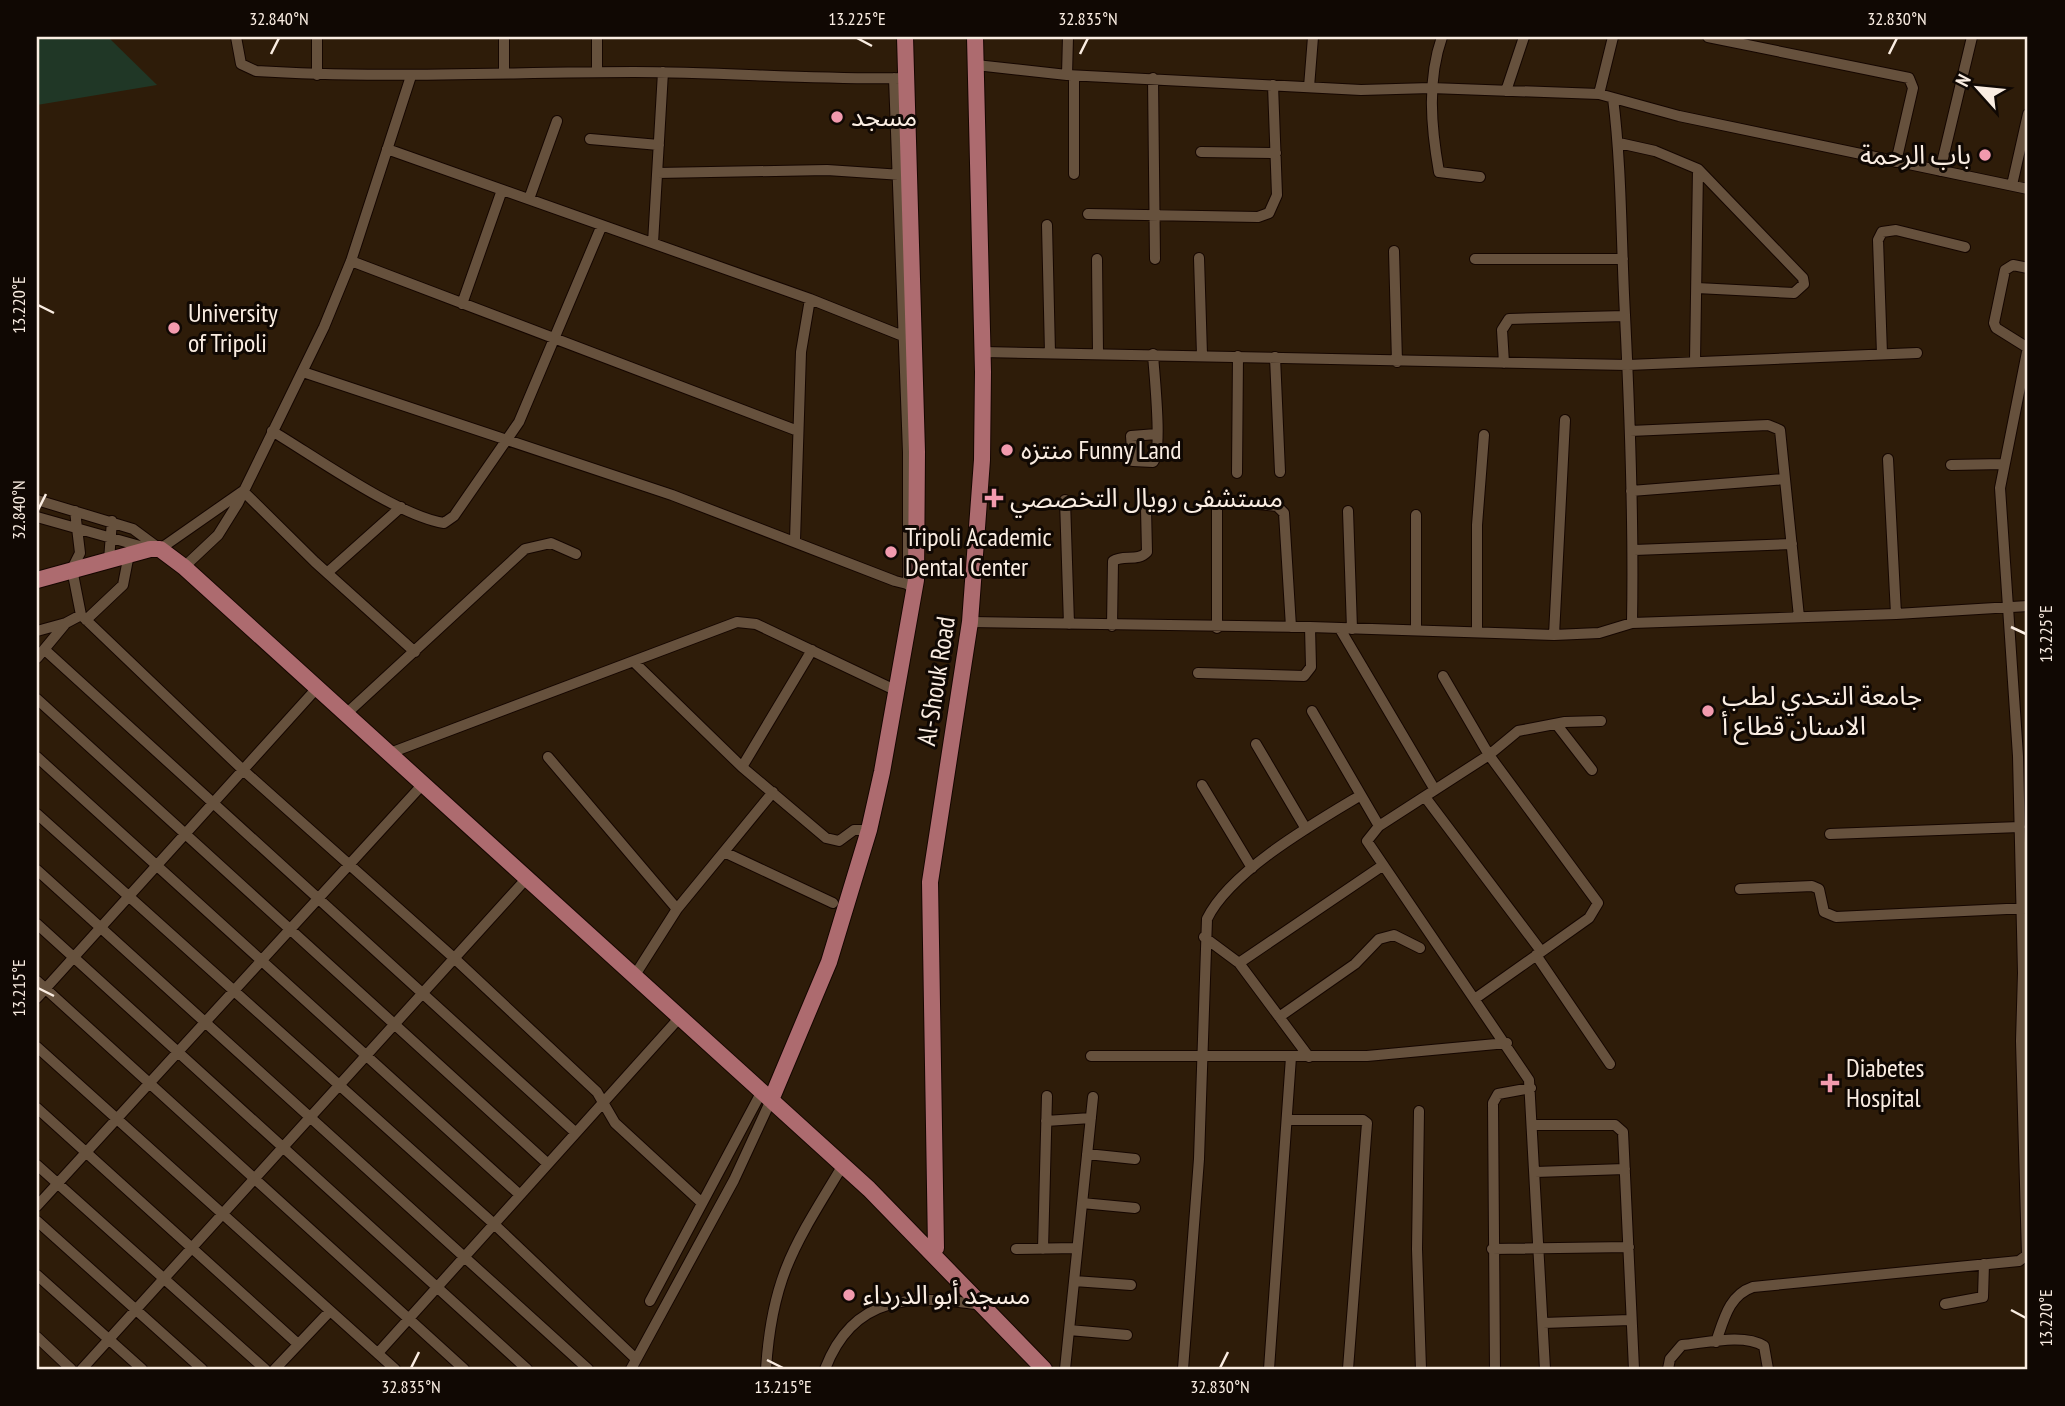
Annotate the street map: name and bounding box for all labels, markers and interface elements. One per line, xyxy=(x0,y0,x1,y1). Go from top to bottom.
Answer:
text: 32.840°N xyxy=(249,7,309,30)
text: 13.225°E xyxy=(828,7,886,30)
text: 32.835°N xyxy=(1058,7,1118,30)
text: 32.830°N xyxy=(1867,7,1927,30)
north arrow xyxy=(1942,52,2012,122)
text: N xyxy=(1950,70,1976,90)
place label: مسجد xyxy=(851,100,917,133)
marker: مسجد xyxy=(829,109,845,125)
place label: باب الرحمة xyxy=(1860,138,1971,171)
marker: باب الرحمة xyxy=(1977,147,1993,163)
text: 13.220°E xyxy=(7,276,30,334)
place label: University of Tripoli xyxy=(188,296,278,359)
marker: University of Tripoli xyxy=(166,320,182,336)
place label: منتزه Funny Land xyxy=(1021,433,1181,466)
marker: منتزه Funny Land xyxy=(999,442,1015,458)
text: 32.840°N xyxy=(7,480,30,540)
place label: مستشفى رويال التخصصي xyxy=(1010,481,1283,518)
marker: مستشفى رويال التخصصي xyxy=(984,488,1004,508)
place label: Tripoli Academic Dental Center xyxy=(905,520,1052,583)
marker: Tripoli Academic Dental Center xyxy=(883,544,899,560)
text: 13.225°E xyxy=(2034,605,2057,663)
street label: Al-Shouk Road xyxy=(909,614,962,748)
place label: جامعة التحدي لطب الاسنان قطاع أ xyxy=(1722,679,1922,745)
marker: جامعة التحدي لطب الاسنان قطاع أ xyxy=(1700,703,1716,719)
text: 13.215°E xyxy=(7,959,30,1017)
place label: Diabetes Hospital xyxy=(1846,1051,1924,1114)
marker: Diabetes Hospital xyxy=(1820,1073,1840,1093)
place label: مسجد أبو الدرداء xyxy=(863,1278,1030,1311)
marker: مسجد أبو الدرداء xyxy=(841,1287,857,1303)
text: 13.220°E xyxy=(2034,1289,2057,1347)
text: 32.835°N xyxy=(381,1375,441,1398)
text: 13.215°E xyxy=(754,1375,812,1398)
text: 32.830°N xyxy=(1190,1375,1250,1398)

